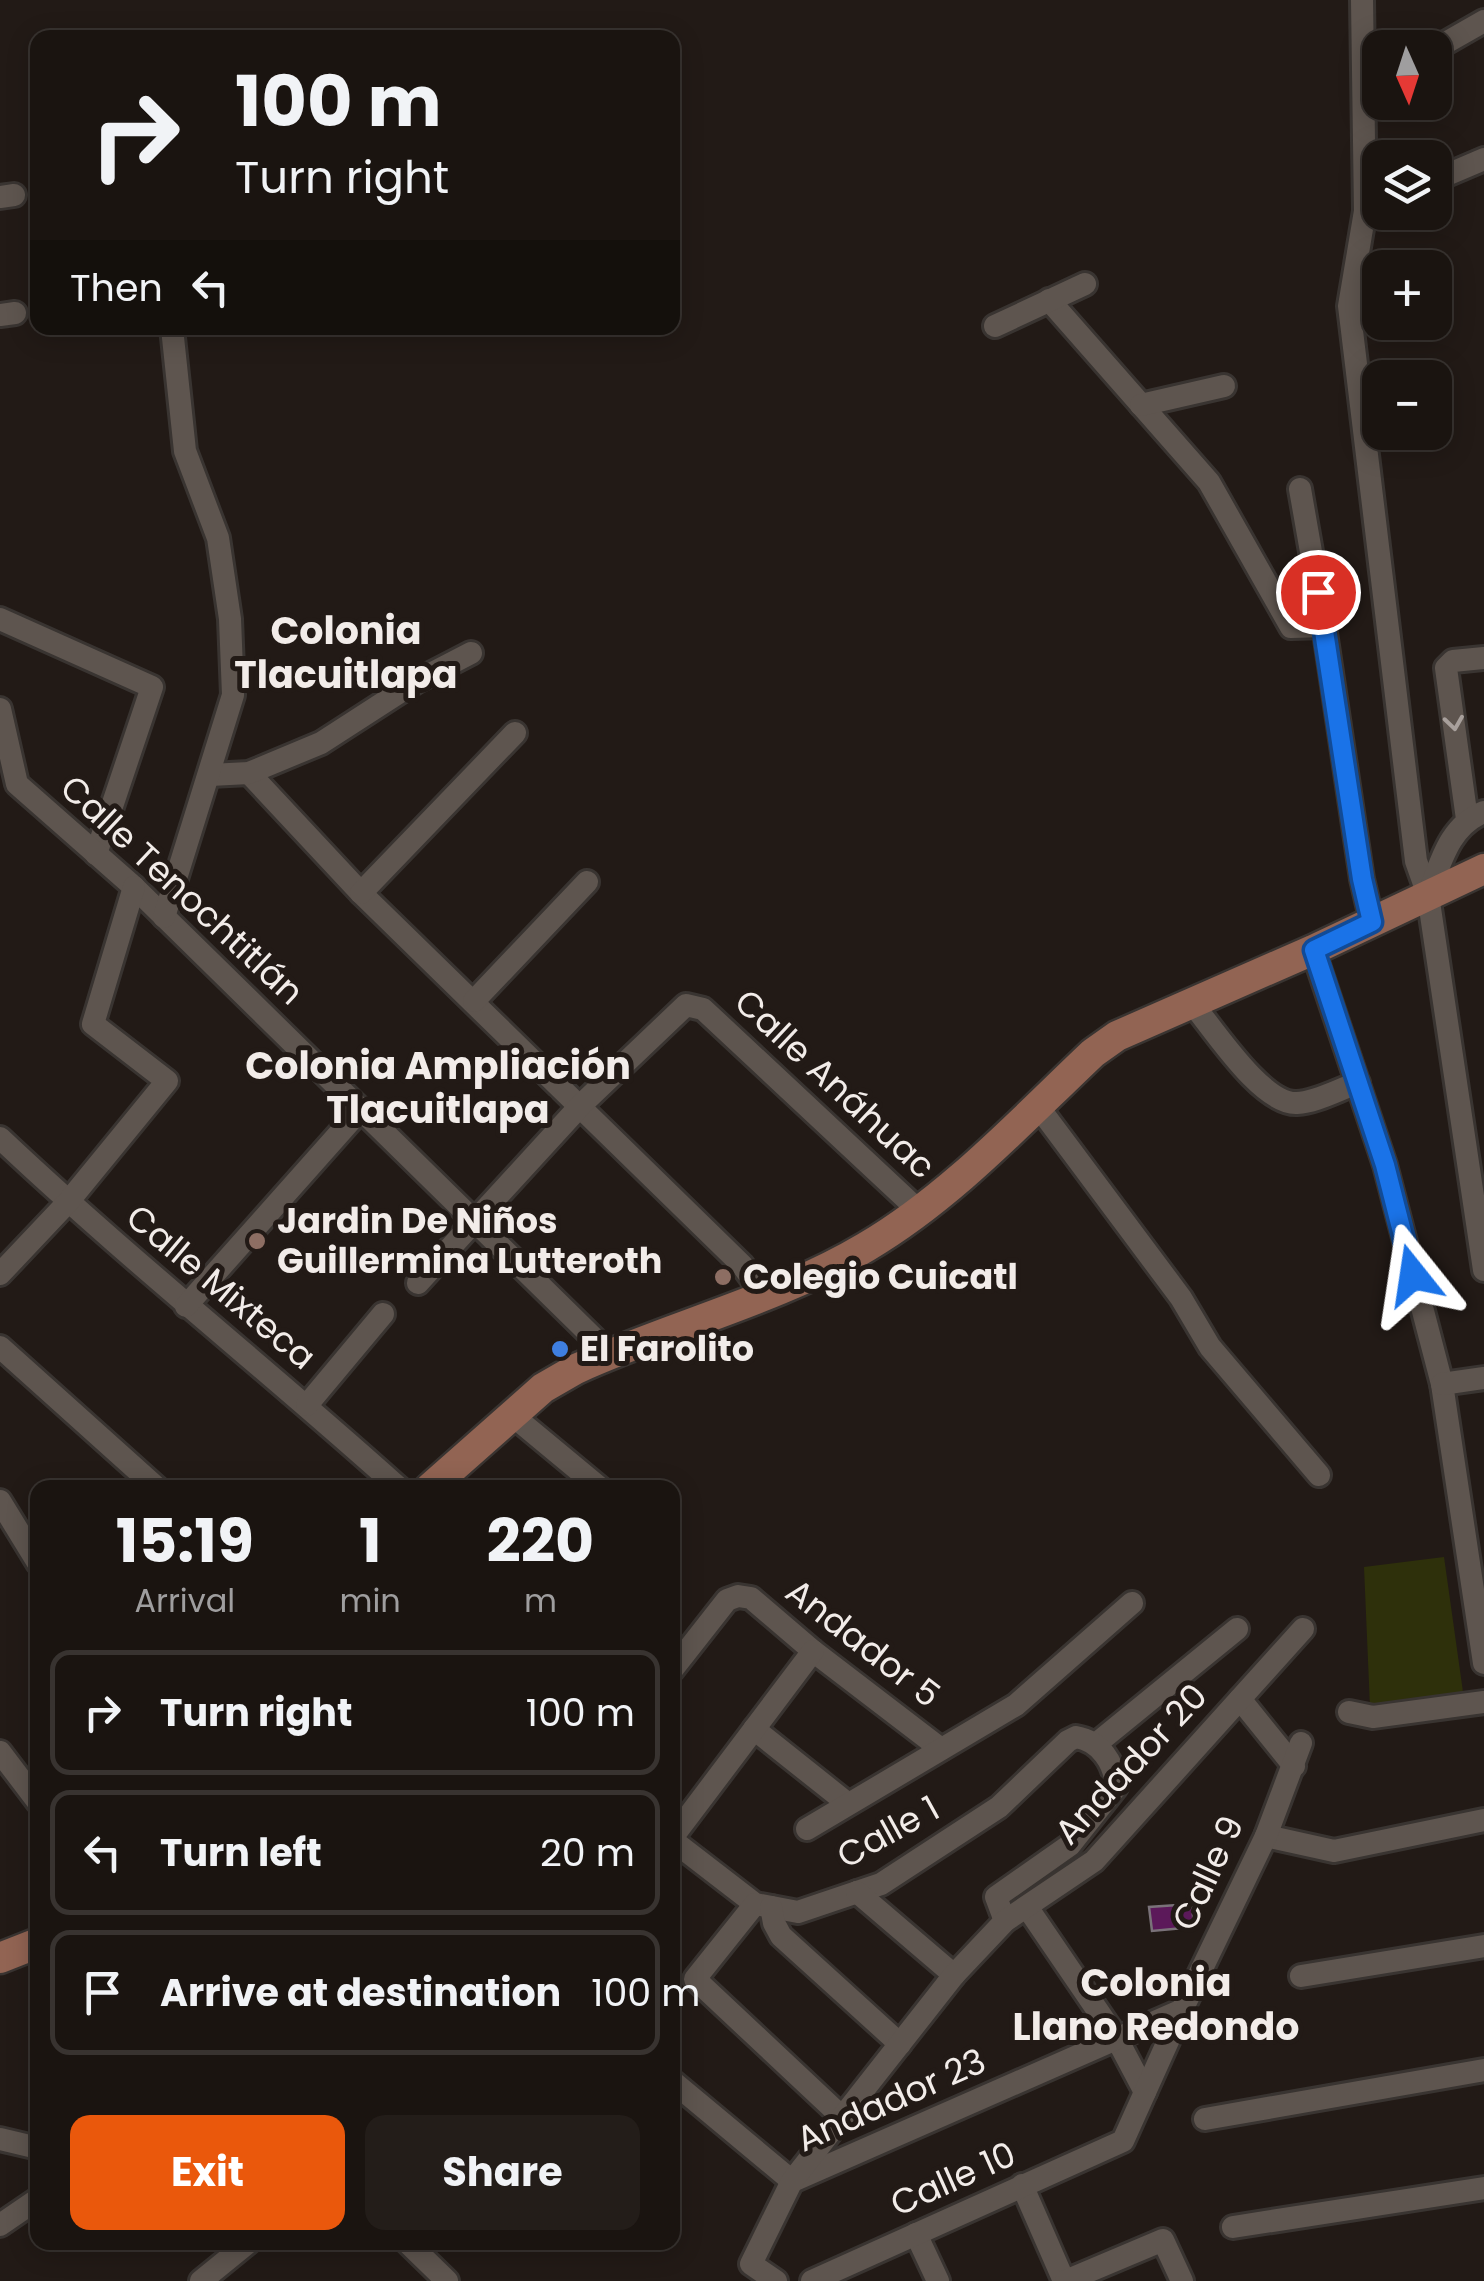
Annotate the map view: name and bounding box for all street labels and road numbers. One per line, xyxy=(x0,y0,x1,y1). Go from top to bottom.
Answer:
street label: Calle Tenochtitlán xyxy=(50,764,315,1016)
street label: Calle Anáhuac xyxy=(724,978,947,1190)
street label: Calle Mixteca xyxy=(116,1193,327,1381)
street label: Andador 5 xyxy=(776,1567,951,1718)
street label: Andador 20 xyxy=(1043,1672,1218,1855)
street label: Calle 1 xyxy=(828,1783,948,1880)
street label: Calle 9 xyxy=(1160,1808,1255,1938)
street label: Andador 23 xyxy=(788,2036,993,2163)
street label: Calle 10 xyxy=(882,2129,1023,2228)

